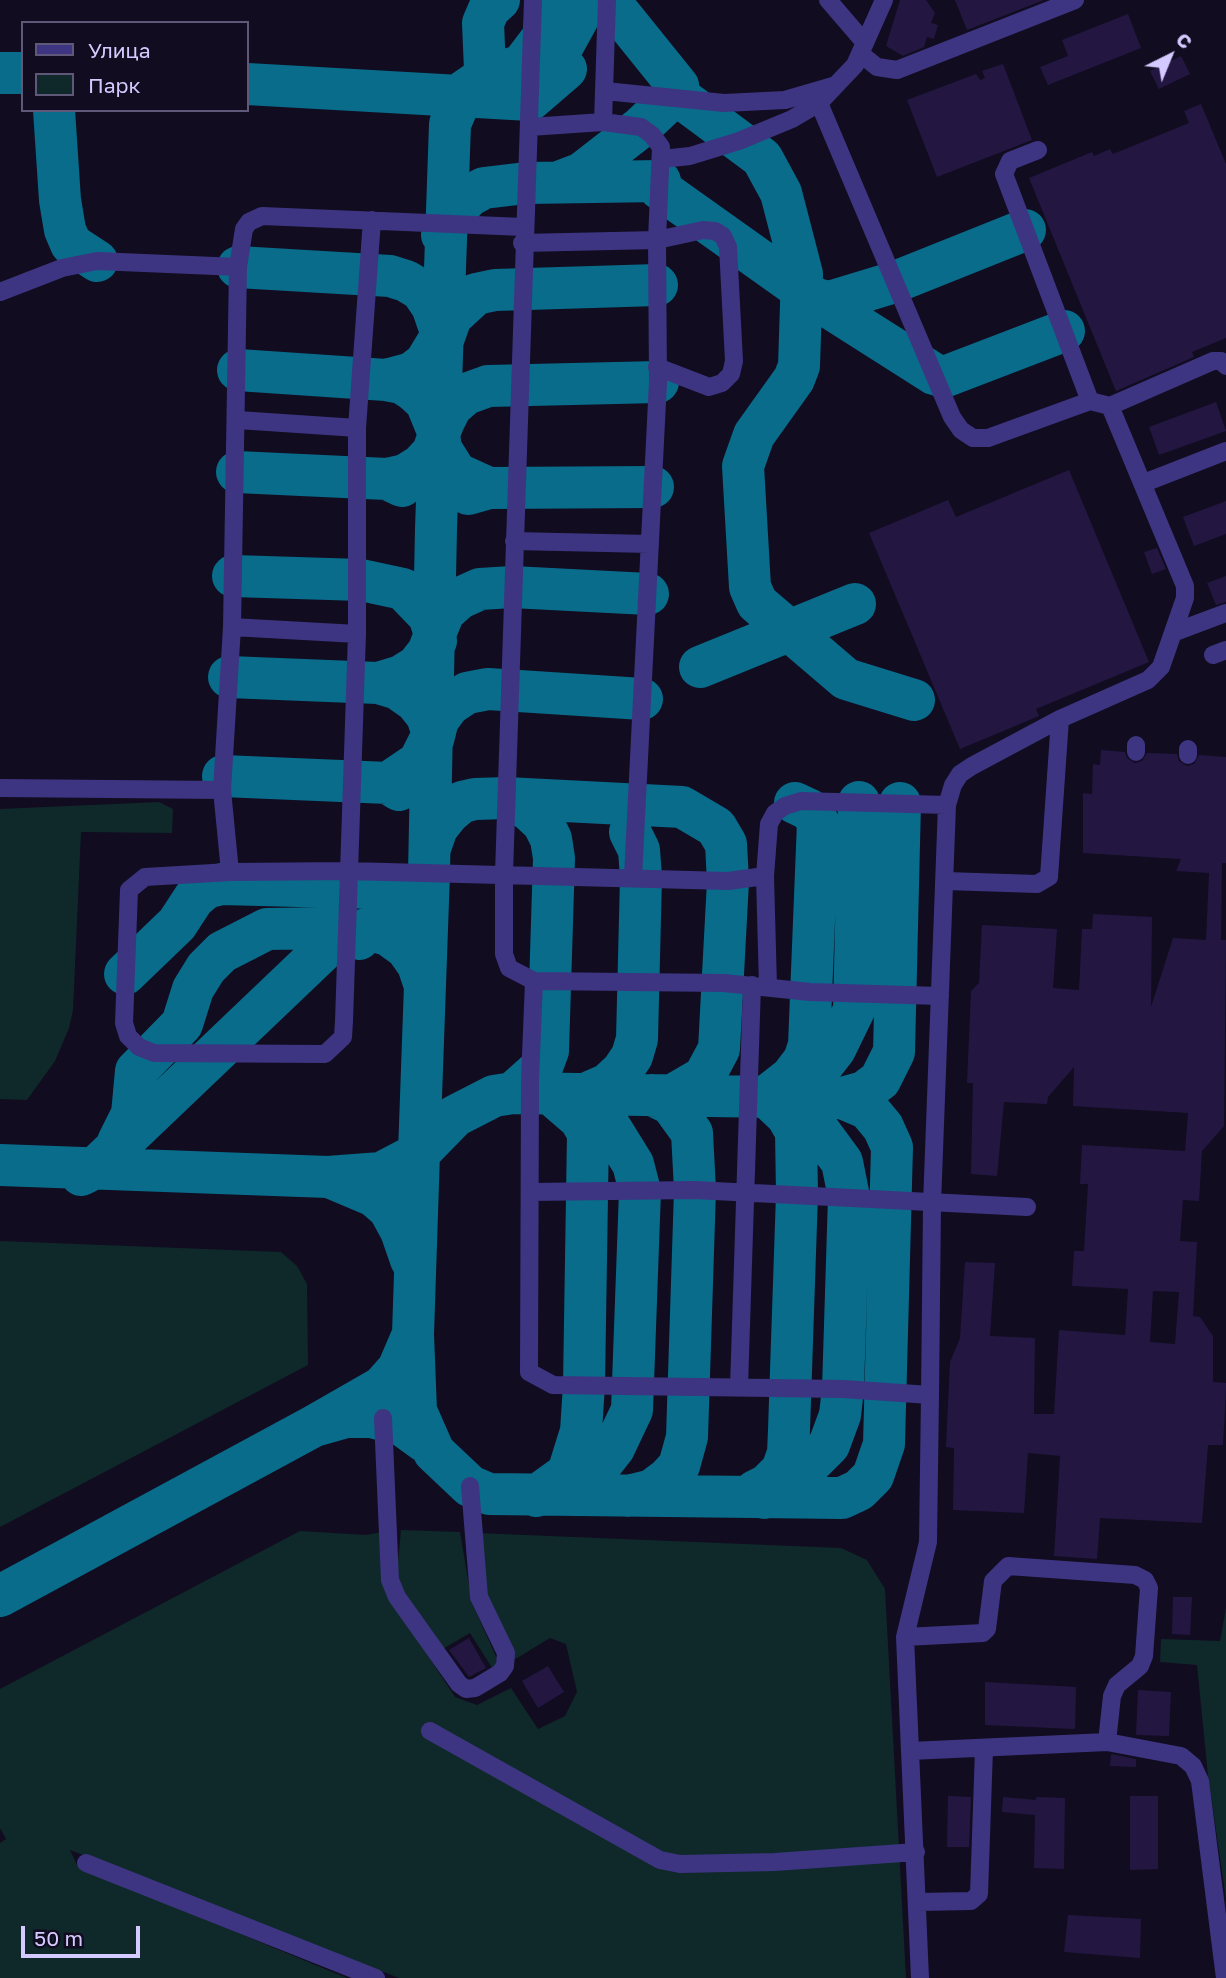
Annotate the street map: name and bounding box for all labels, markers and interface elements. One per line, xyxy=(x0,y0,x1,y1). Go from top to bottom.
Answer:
legend xyxy=(21,21,248,112)
north arrow xyxy=(1135,21,1205,91)
text: С xyxy=(1172,27,1197,53)
text: Улица xyxy=(88,37,151,63)
text: Парк xyxy=(88,72,141,98)
scale bar xyxy=(24,1912,144,1956)
text: 50 m xyxy=(34,1925,83,1951)

